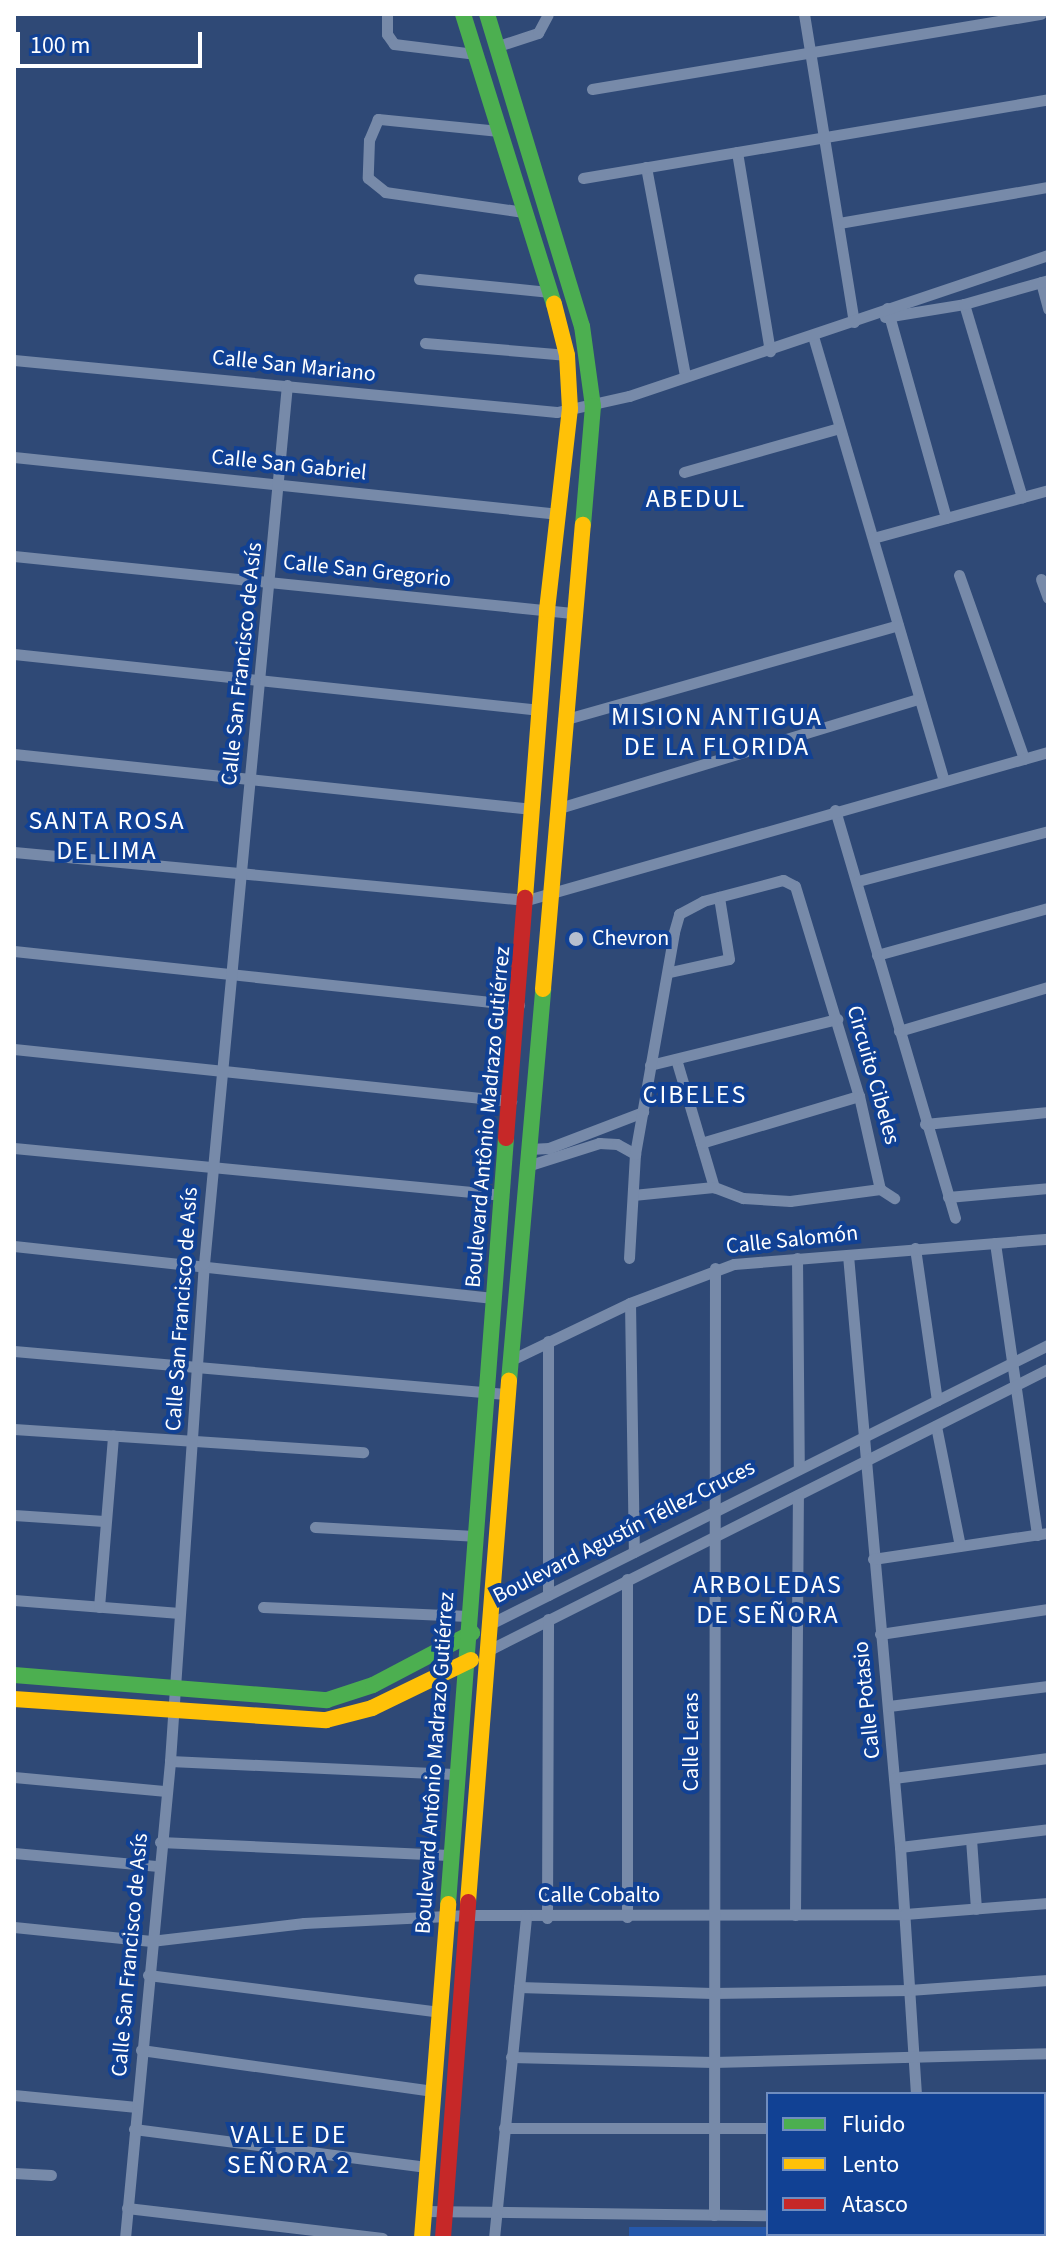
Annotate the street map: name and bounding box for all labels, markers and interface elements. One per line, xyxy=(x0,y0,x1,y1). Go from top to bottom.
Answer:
scale bar xyxy=(20,16,206,66)
text: 100 m xyxy=(30,28,90,63)
street label: Calle San Mariano xyxy=(211,344,377,388)
street label: Calle San Gabriel xyxy=(210,444,368,486)
district label: ABEDUL xyxy=(646,483,746,515)
street label: Calle San Francisco de Asís xyxy=(216,541,268,787)
street label: Calle San Gregorio xyxy=(282,549,452,593)
district label: MISION ANTIGUA DE LA FLORIDA xyxy=(611,701,823,762)
district label: SANTA ROSA DE LIMA xyxy=(28,805,186,866)
place label: Chevron xyxy=(592,926,669,952)
marker: Chevron xyxy=(567,930,585,948)
street label: Boulevard Antônio Madrazo Gutiérrez xyxy=(460,945,516,1289)
street label: Circuito Cibeles xyxy=(841,1003,905,1147)
district label: CIBELES xyxy=(643,1079,747,1111)
street label: Calle San Francisco de Asís xyxy=(160,1186,204,1432)
street label: Calle Salomón xyxy=(725,1220,859,1260)
street label: Boulevard Agustín Téllez Cruces xyxy=(489,1454,759,1610)
district label: ARBOLEDAS DE SEÑORA xyxy=(693,1569,843,1630)
street label: Boulevard Antônio Madrazo Gutiérrez xyxy=(410,1591,460,1935)
street label: Calle Potasio xyxy=(848,1640,886,1760)
street label: Calle Leras xyxy=(679,1693,705,1791)
street label: Calle San Francisco de Asís xyxy=(106,1832,154,2078)
street label: Calle Cobalto xyxy=(538,1883,660,1909)
legend xyxy=(766,2092,1046,2236)
text: Fluido xyxy=(842,2107,905,2142)
district label: VALLE DE SEÑORA 2 xyxy=(227,2119,351,2180)
text: Lento xyxy=(842,2147,899,2182)
text: Atasco xyxy=(842,2187,908,2222)

